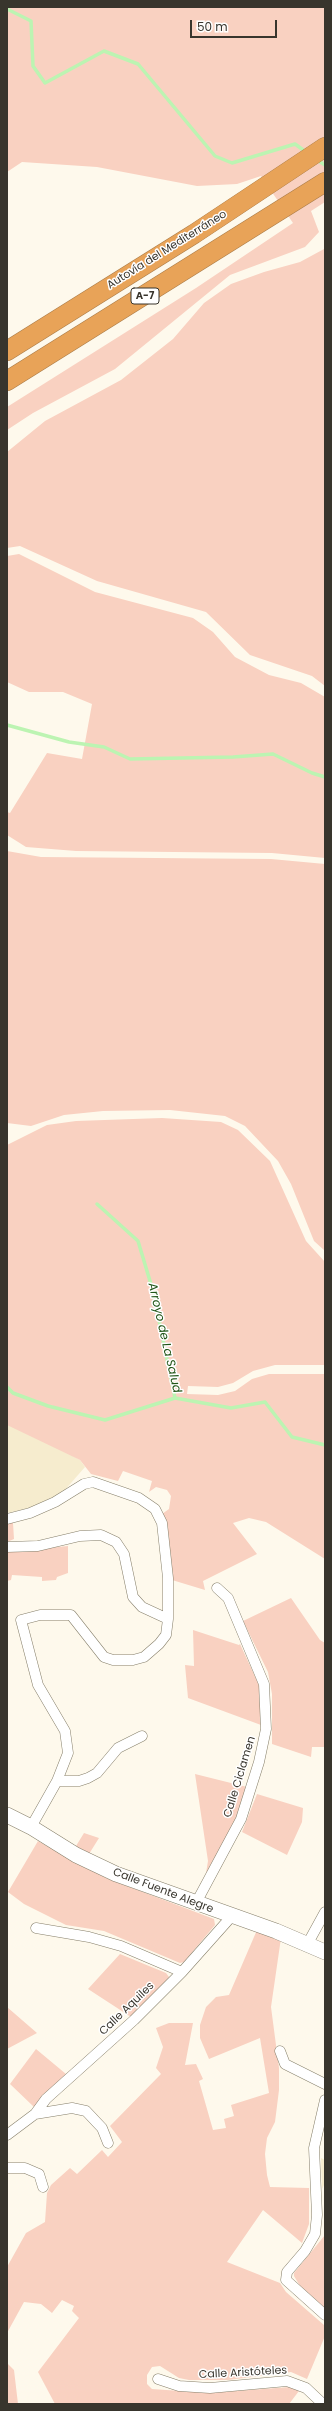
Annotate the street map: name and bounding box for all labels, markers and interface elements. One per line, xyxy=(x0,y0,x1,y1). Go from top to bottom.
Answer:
scale bar xyxy=(192,12,279,38)
text: 50 m xyxy=(197,18,228,35)
street label: Autovía del Mediterráneo xyxy=(105,208,229,292)
road number: A-7 xyxy=(131,288,159,304)
water label: Arroyo de La Salud xyxy=(144,1282,184,1394)
street label: Calle Ciclamen xyxy=(221,1735,259,1819)
street label: Calle Fuente Alegre xyxy=(111,1866,215,1916)
street label: Calle Aquiles xyxy=(97,1980,157,2038)
street label: Calle Aristóteles xyxy=(199,2364,287,2382)

